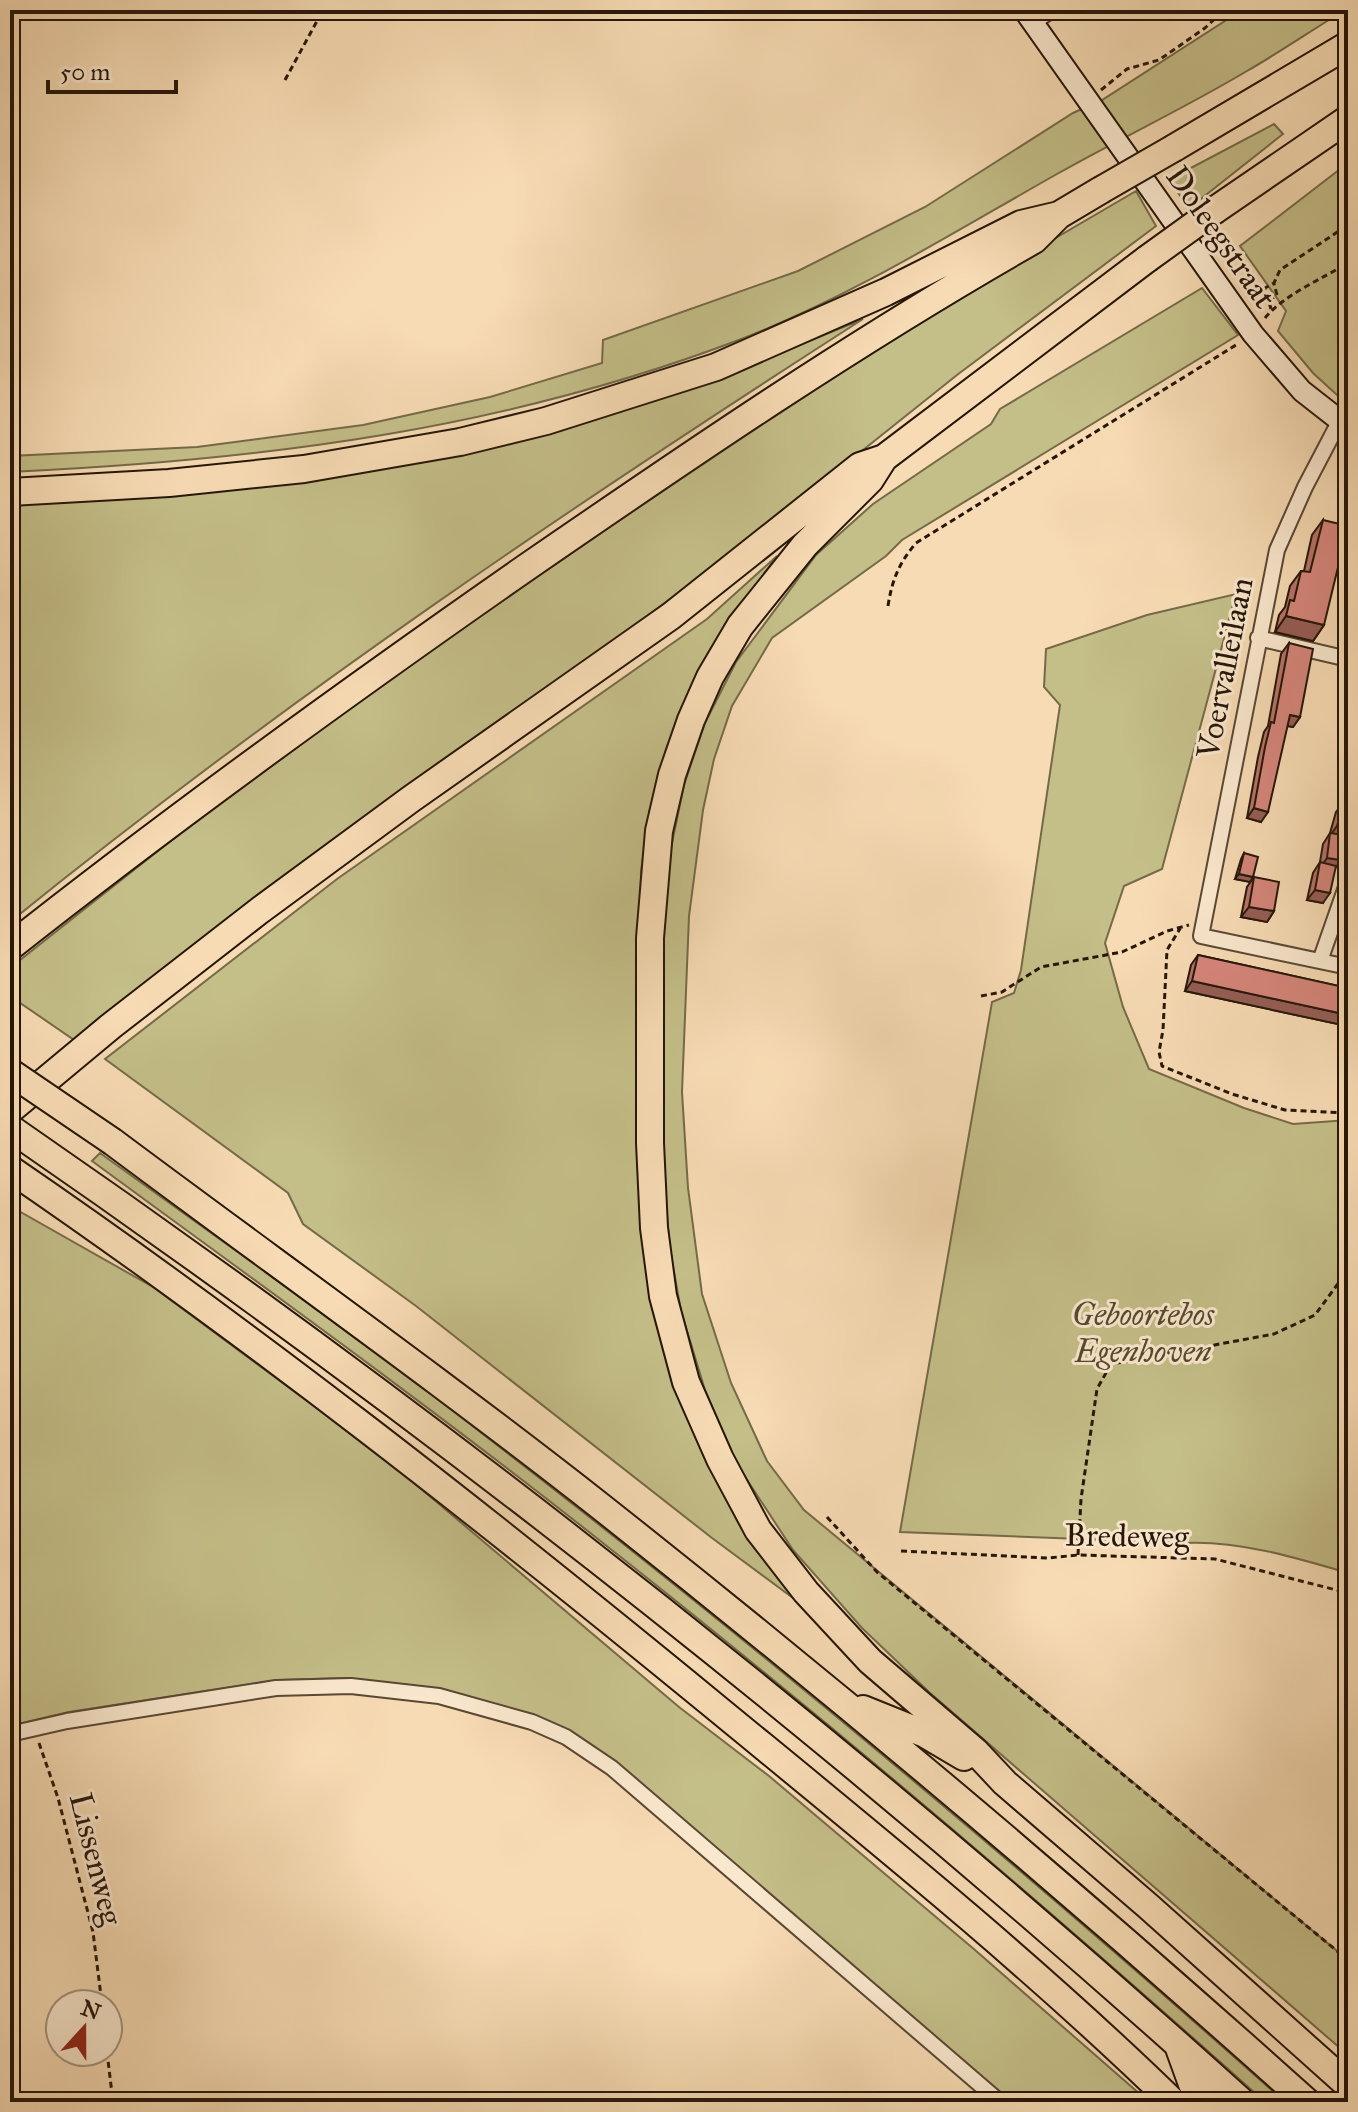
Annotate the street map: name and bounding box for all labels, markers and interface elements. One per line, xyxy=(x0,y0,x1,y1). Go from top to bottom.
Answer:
scale bar xyxy=(48,44,176,94)
text: 50 m xyxy=(60,57,110,87)
street label: Doleegstraat xyxy=(1158,158,1284,316)
street label: Voervalleilaan xyxy=(1188,574,1262,763)
park label: Geboortebos Egenhoven xyxy=(1072,1295,1215,1371)
street label: Bredeweg xyxy=(1064,1515,1191,1557)
street label: Lissenweg xyxy=(61,1789,132,1930)
north arrow xyxy=(44,1988,124,2068)
text: N xyxy=(77,1994,105,2026)

